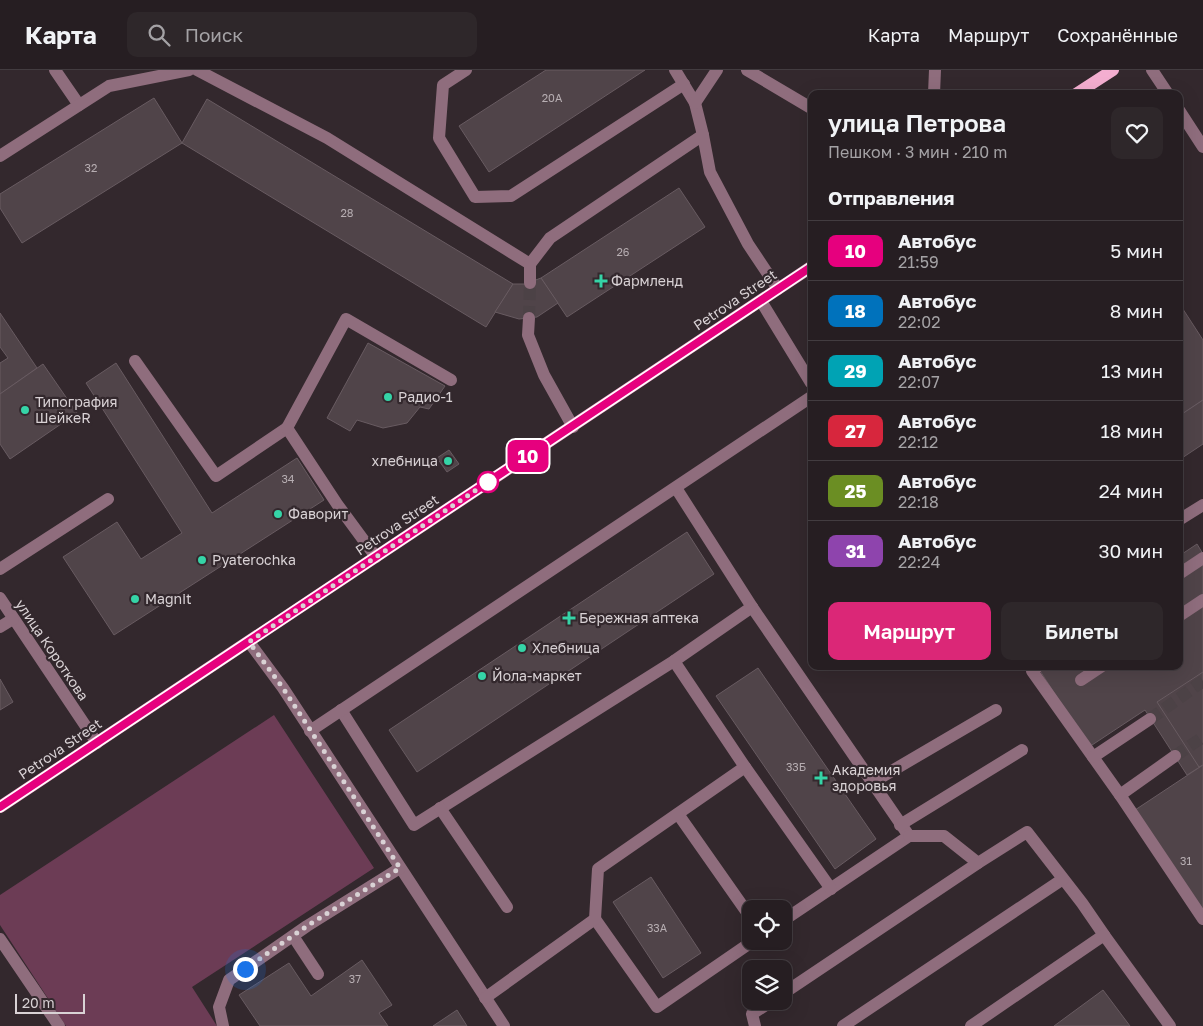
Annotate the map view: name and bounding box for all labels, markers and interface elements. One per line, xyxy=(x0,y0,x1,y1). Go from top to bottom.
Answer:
search box xyxy=(127,12,477,57)
text: Карта xyxy=(25,20,97,49)
icon: search xyxy=(145,21,173,49)
text: Поиск xyxy=(185,23,243,46)
text: Карта xyxy=(868,24,920,46)
text: Маршрут xyxy=(948,24,1029,46)
text: Сохранённые xyxy=(1057,24,1178,46)
house number: 20А xyxy=(542,91,563,104)
button: heart xyxy=(1111,107,1163,159)
text: улица Петрова xyxy=(828,108,1006,137)
text: Пешком · 3 мин · 210 m xyxy=(828,142,1007,162)
house number: 32 xyxy=(85,161,97,174)
text: Отправления xyxy=(828,186,954,209)
house number: 28 xyxy=(340,206,354,219)
text: Автобус xyxy=(898,229,976,252)
text: 5 мин xyxy=(1110,239,1163,262)
text: 10 xyxy=(845,240,866,262)
house number: 26 xyxy=(616,245,630,258)
text: 21:59 xyxy=(898,252,939,272)
street label: Petrova Street xyxy=(690,266,779,334)
place label: Фармленд xyxy=(611,272,683,289)
marker: Фармленд xyxy=(595,275,607,287)
text: Автобус xyxy=(898,289,976,312)
text: 8 мин xyxy=(1110,299,1163,322)
text: 18 xyxy=(845,300,866,322)
text: 22:02 xyxy=(898,312,941,332)
text: Автобус xyxy=(898,349,976,372)
text: 13 мин xyxy=(1101,359,1163,382)
text: 29 xyxy=(844,360,867,382)
text: 22:07 xyxy=(898,372,940,392)
place label: Радио-1 xyxy=(398,388,453,405)
marker: Радио-1 xyxy=(382,391,394,403)
place label: Типография ШейкеR xyxy=(35,393,118,426)
marker: Типография ШейкеR xyxy=(19,404,31,416)
text: Автобус xyxy=(898,409,976,432)
text: 18 мин xyxy=(1101,419,1163,442)
text: 27 xyxy=(845,420,866,442)
text: 22:12 xyxy=(898,432,938,452)
line badge: 10 xyxy=(506,440,550,472)
text: 10 xyxy=(518,445,538,467)
place label: хлебница xyxy=(372,452,438,469)
marker: хлебница xyxy=(442,455,454,467)
text: Автобус xyxy=(898,469,976,492)
unlabelled marker xyxy=(477,471,499,493)
house number: 34 xyxy=(281,472,295,485)
text: 24 мин xyxy=(1099,479,1163,502)
text: 25 xyxy=(845,480,866,502)
street label: Petrova Street xyxy=(352,491,441,559)
text: 22:18 xyxy=(898,492,939,512)
place label: Фаворит xyxy=(288,505,348,522)
marker: Фаворит xyxy=(272,508,284,520)
text: Автобус xyxy=(898,529,976,552)
text: 30 мин xyxy=(1098,539,1163,562)
text: 31 xyxy=(845,540,866,562)
place label: Pyaterochka xyxy=(212,551,296,568)
text: 22:24 xyxy=(898,552,940,572)
marker: Pyaterochka xyxy=(196,554,208,566)
place label: Magnit xyxy=(145,590,192,607)
marker: Magnit xyxy=(129,593,141,605)
street label: улица Короткова xyxy=(12,596,93,703)
button: Маршрут xyxy=(828,602,991,660)
button: Билеты xyxy=(1001,602,1163,660)
place label: Бережная аптека xyxy=(579,609,699,626)
marker: Бережная аптека xyxy=(563,612,575,624)
place label: Хлебница xyxy=(532,639,600,656)
marker: Хлебница xyxy=(516,642,528,654)
place label: Йола-маркет xyxy=(492,667,582,684)
marker: Йола-маркет xyxy=(476,670,488,682)
street label: Petrova Street xyxy=(15,715,104,783)
house number: 33Б xyxy=(786,760,806,773)
place label: Академия здоровья xyxy=(832,761,900,794)
marker: Академия здоровья xyxy=(814,771,828,785)
house number: 31 xyxy=(1180,854,1192,867)
map controls xyxy=(742,900,792,1010)
button: locate xyxy=(742,900,792,950)
house number: 33А xyxy=(647,921,668,934)
your location xyxy=(233,957,258,982)
button: layers xyxy=(742,960,792,1010)
house number: 37 xyxy=(349,972,361,985)
scale bar xyxy=(15,991,85,1014)
text: 20 m xyxy=(22,994,55,1011)

